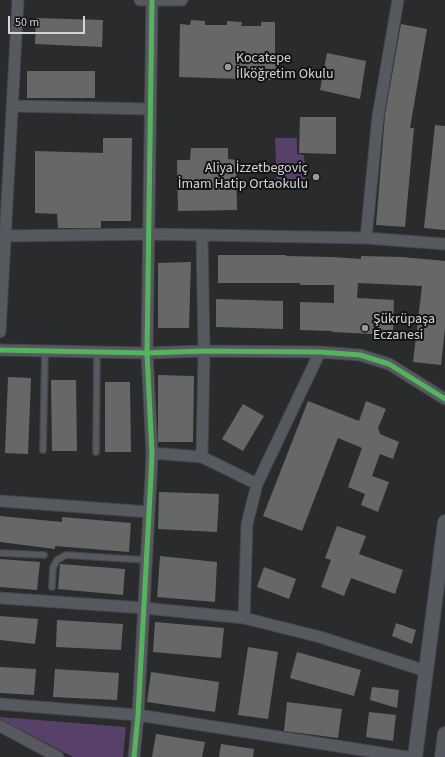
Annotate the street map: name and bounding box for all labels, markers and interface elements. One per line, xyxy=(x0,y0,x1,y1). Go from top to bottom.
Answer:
scale bar xyxy=(10,8,87,34)
text: 50 m xyxy=(15,14,39,31)
place label: Kocatepe İlköğretim Okulu xyxy=(236,51,334,84)
marker: Kocatepe İlköğretim Okulu xyxy=(223,62,233,72)
place label: Aliya İzzetbegoviç İmam Hatip Ortaokulu xyxy=(178,161,308,194)
marker: Aliya İzzetbegoviç İmam Hatip Ortaokulu xyxy=(311,172,321,182)
place label: Şükrüpaşa Eczanesi xyxy=(373,312,435,344)
marker: Şükrüpaşa Eczanesi xyxy=(360,323,370,333)

